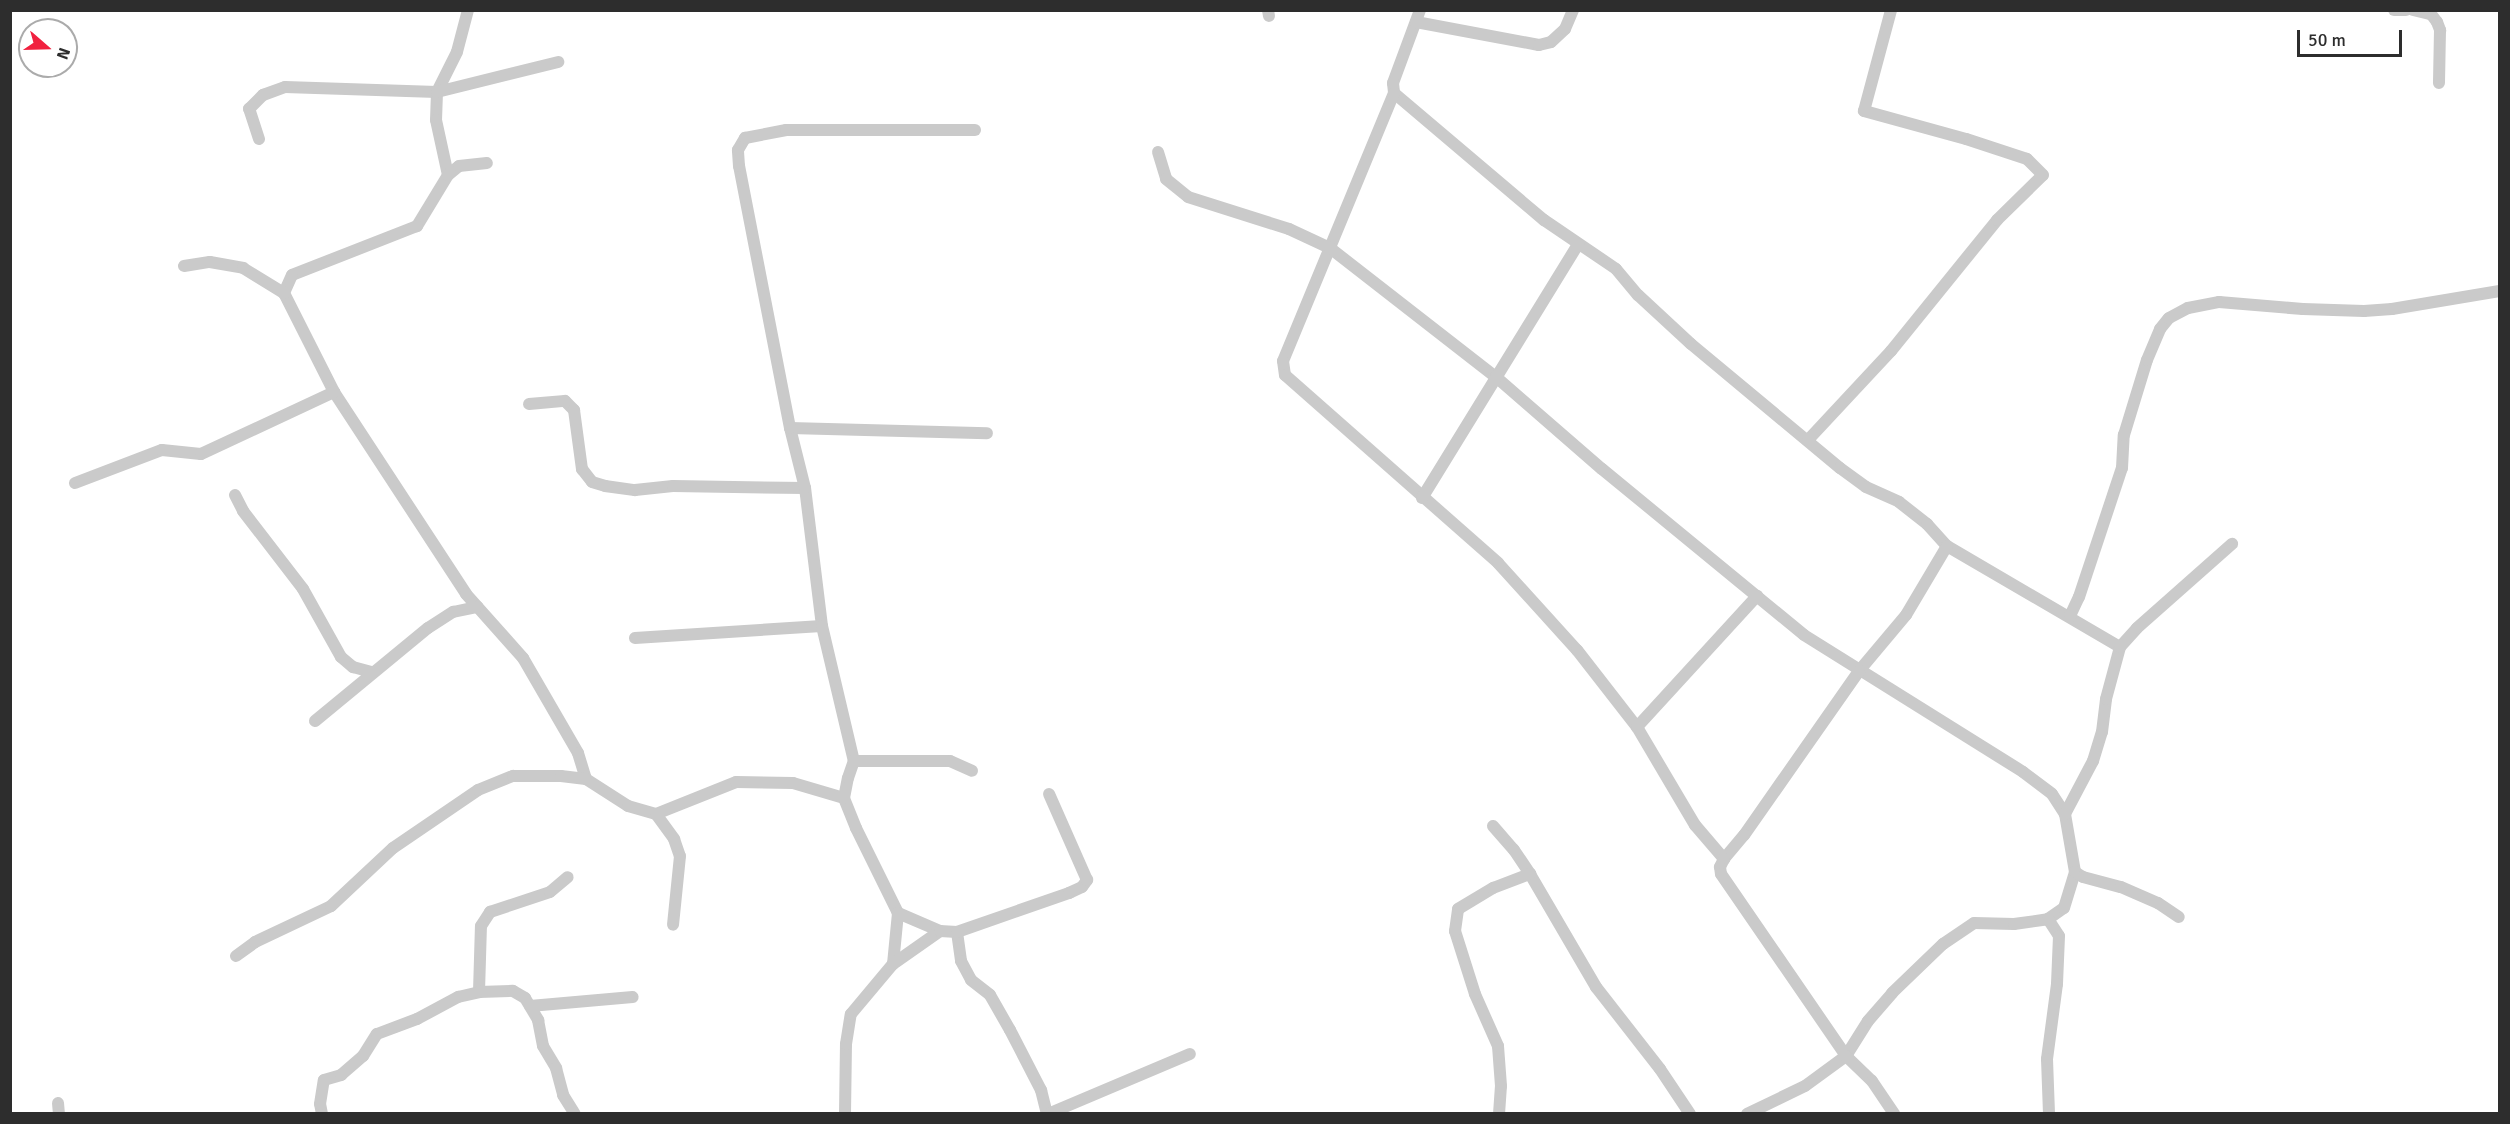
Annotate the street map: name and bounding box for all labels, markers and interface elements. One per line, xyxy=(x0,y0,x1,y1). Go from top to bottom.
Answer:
north arrow xyxy=(18,18,78,78)
scale bar xyxy=(2300,18,2405,56)
text: 50 m xyxy=(2308,29,2346,51)
text: N xyxy=(52,45,74,62)

